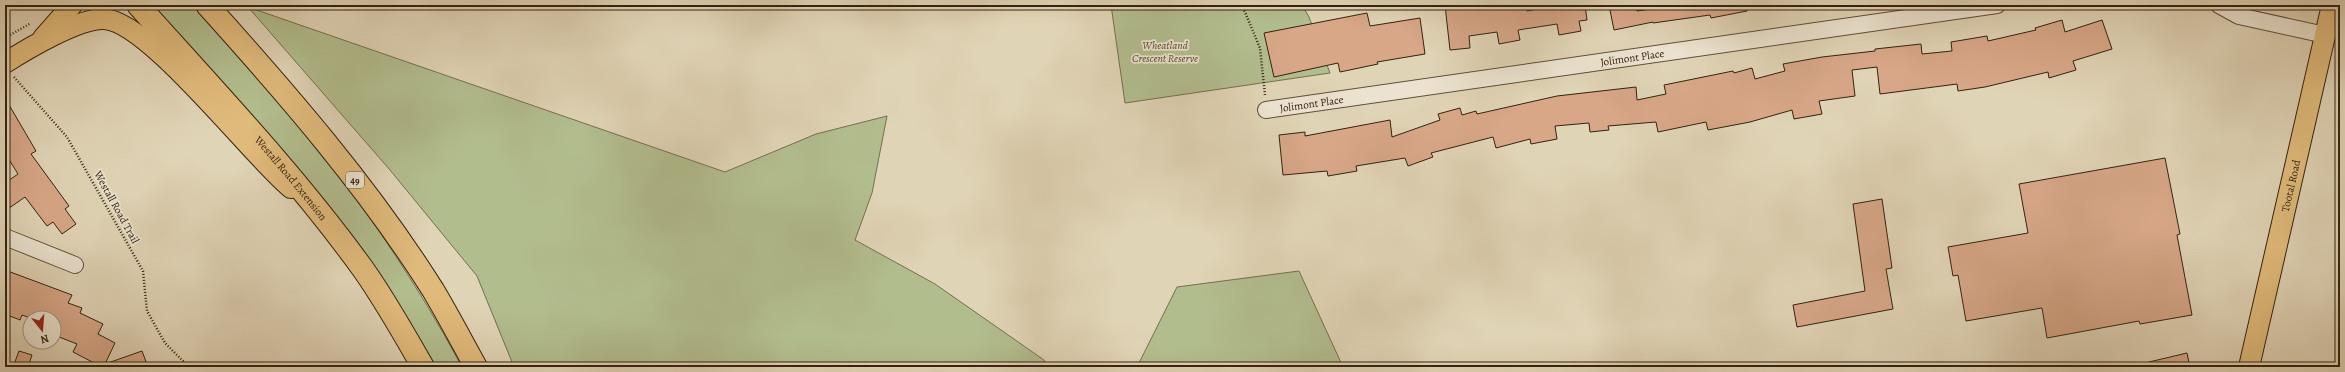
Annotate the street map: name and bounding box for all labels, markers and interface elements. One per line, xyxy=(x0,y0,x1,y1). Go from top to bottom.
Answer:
park label: Wheatland Crescent Reserve xyxy=(1132,38,1198,66)
street label: Jolimont Place xyxy=(1599,46,1665,70)
street label: Jolimont Place xyxy=(1279,92,1345,116)
street label: Westall Road Extension xyxy=(250,132,330,224)
street label: Tootal Road xyxy=(2278,158,2304,213)
street label: Westall Road Trail xyxy=(90,167,143,247)
road number: 49 xyxy=(346,172,364,188)
north arrow xyxy=(22,310,62,350)
text: N xyxy=(39,331,51,347)

